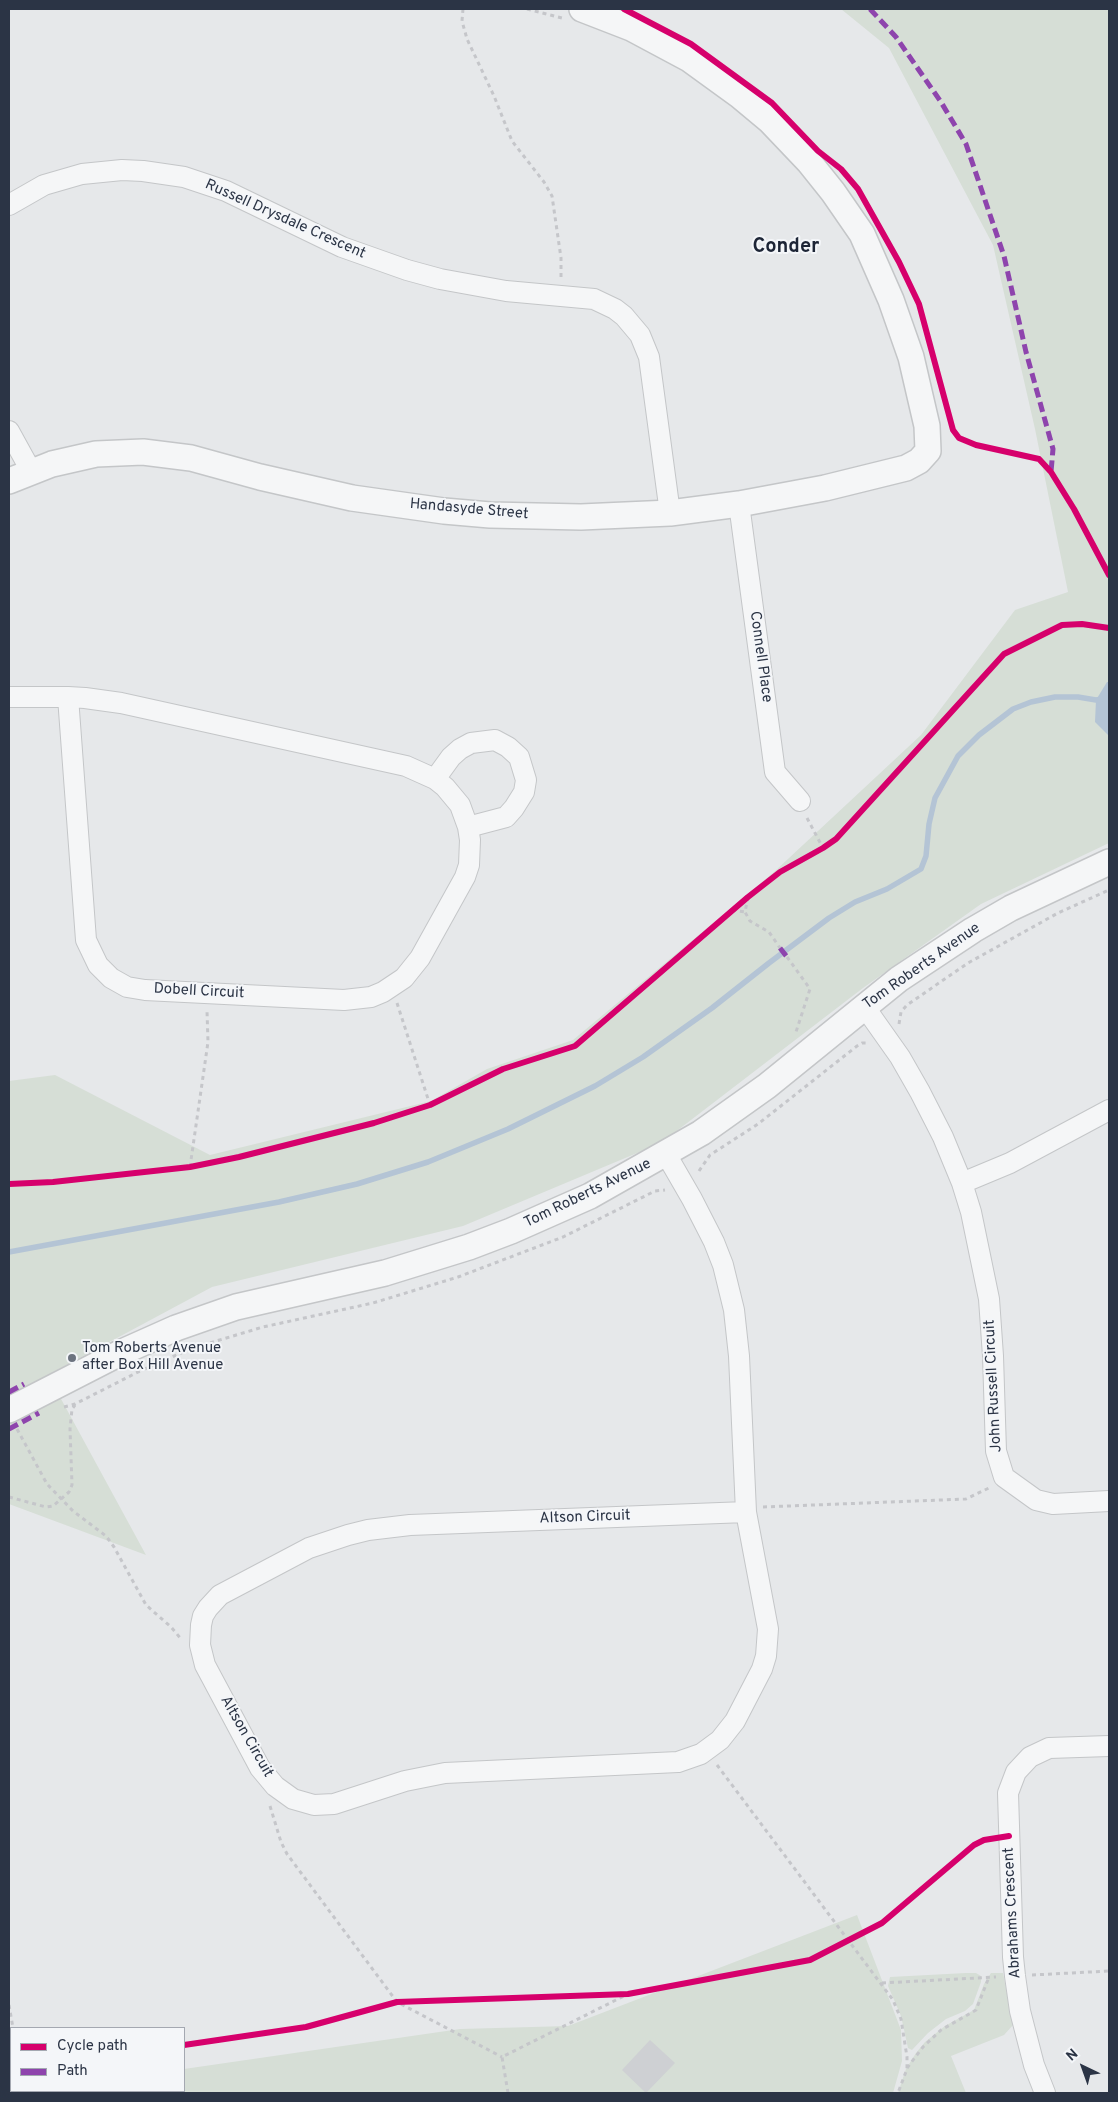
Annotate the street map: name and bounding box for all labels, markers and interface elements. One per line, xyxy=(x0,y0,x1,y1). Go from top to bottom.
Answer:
street label: Russell Drysdale Crescent xyxy=(202,176,368,264)
district label: Conder xyxy=(753,236,819,260)
street label: Handasyde Street xyxy=(409,496,529,524)
street label: Connell Place xyxy=(745,610,775,704)
street label: Tom Roberts Avenue xyxy=(860,920,984,1014)
street label: Dobell Circuit xyxy=(153,981,245,1003)
street label: Tom Roberts Avenue xyxy=(522,1155,654,1233)
street label: John Russell Circuit xyxy=(982,1319,1006,1453)
place label: Tom Roberts Avenue after Box Hill Avenue xyxy=(82,1340,223,1375)
marker: Tom Roberts Avenue after Box Hill Avenue xyxy=(66,1352,78,1364)
street label: Altson Circuit xyxy=(539,1507,631,1529)
street label: Altson Circuit xyxy=(215,1693,277,1781)
street label: Abrahams Crescent xyxy=(1001,1847,1025,1979)
legend xyxy=(10,2027,185,2092)
text: Cycle path xyxy=(57,2037,128,2056)
north arrow xyxy=(1058,2042,1108,2092)
text: N xyxy=(1063,2046,1082,2065)
text: Path xyxy=(57,2062,88,2081)

